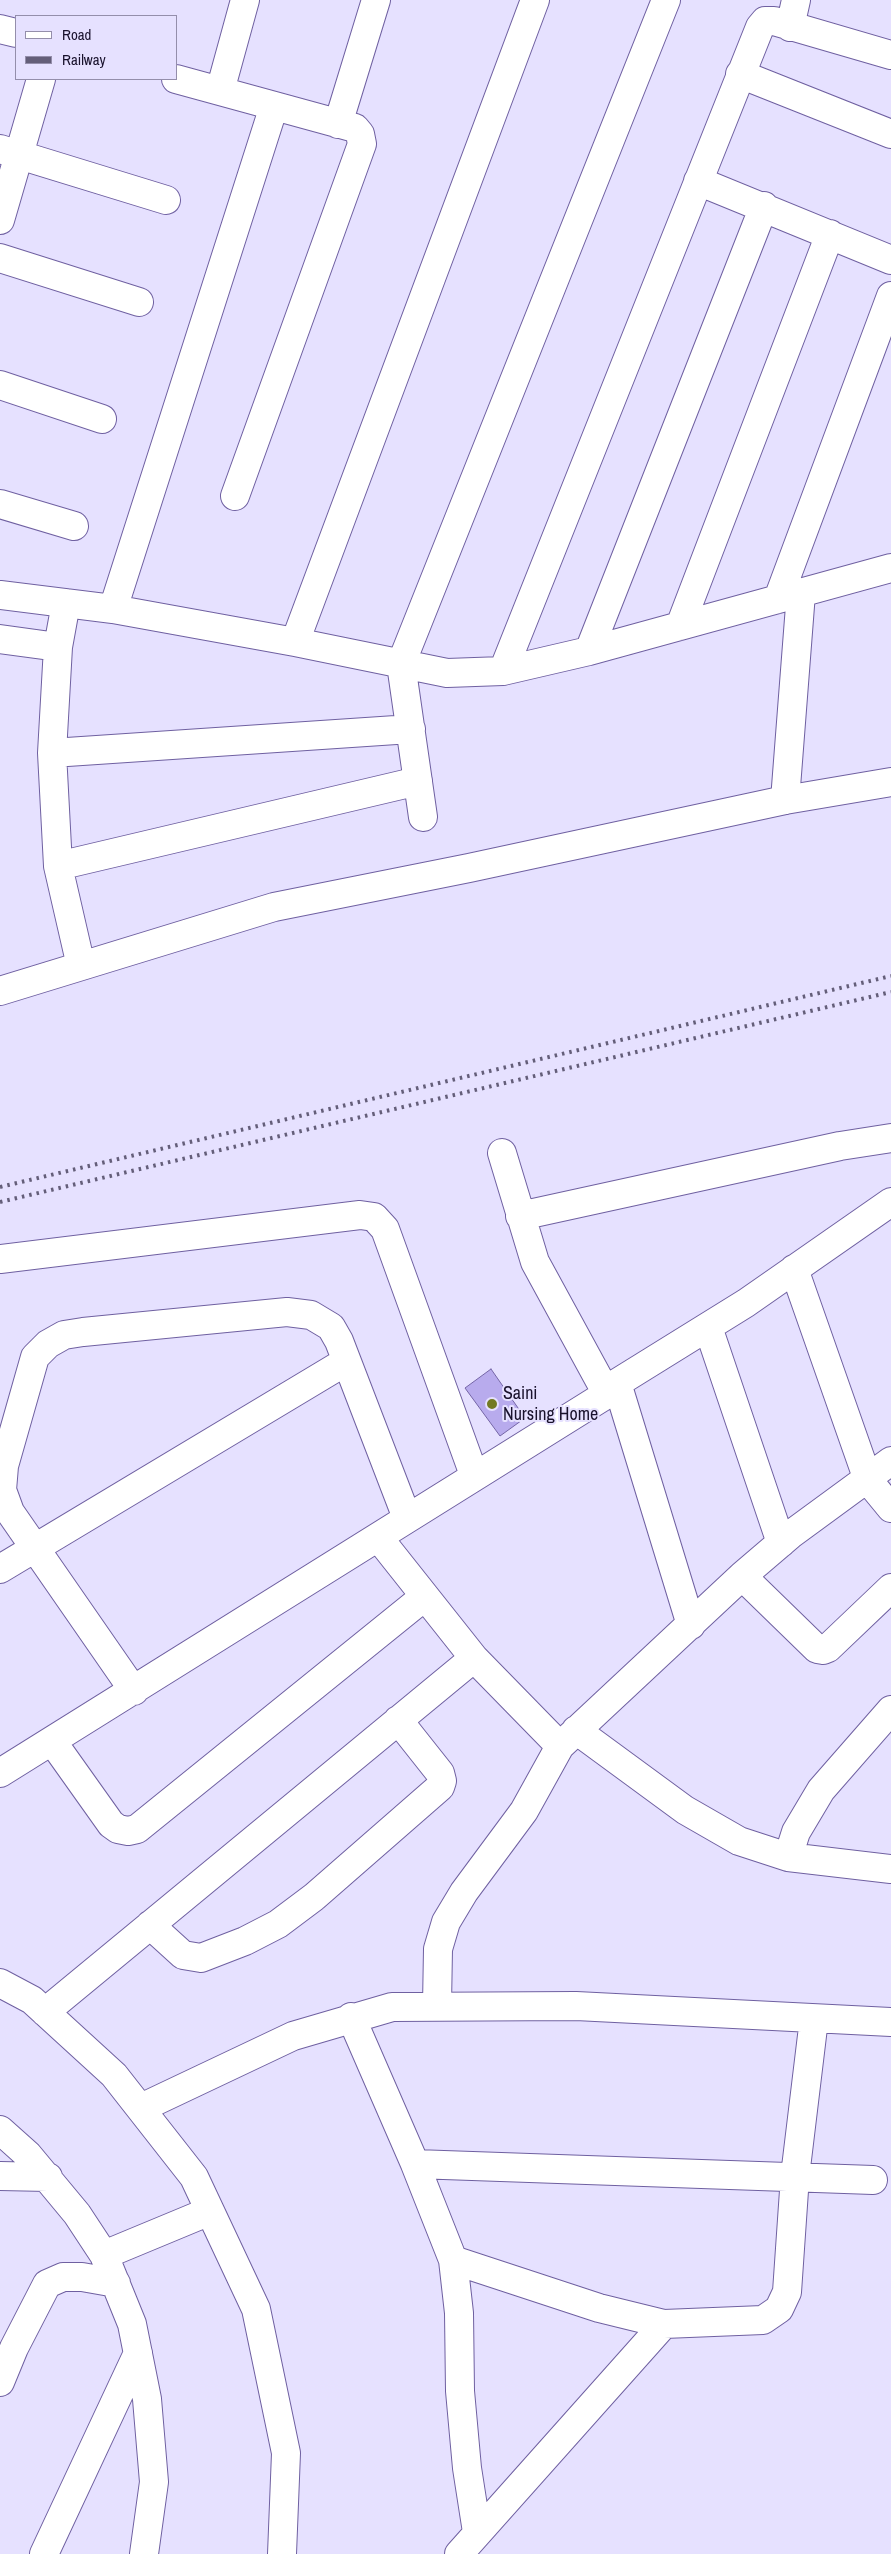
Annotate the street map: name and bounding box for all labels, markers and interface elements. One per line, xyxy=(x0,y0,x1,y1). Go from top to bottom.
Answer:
legend xyxy=(15,15,178,80)
text: Road xyxy=(62,24,91,45)
text: Railway xyxy=(62,49,106,70)
place label: Saini Nursing Home xyxy=(503,1383,598,1426)
marker: Saini Nursing Home xyxy=(485,1397,499,1411)

